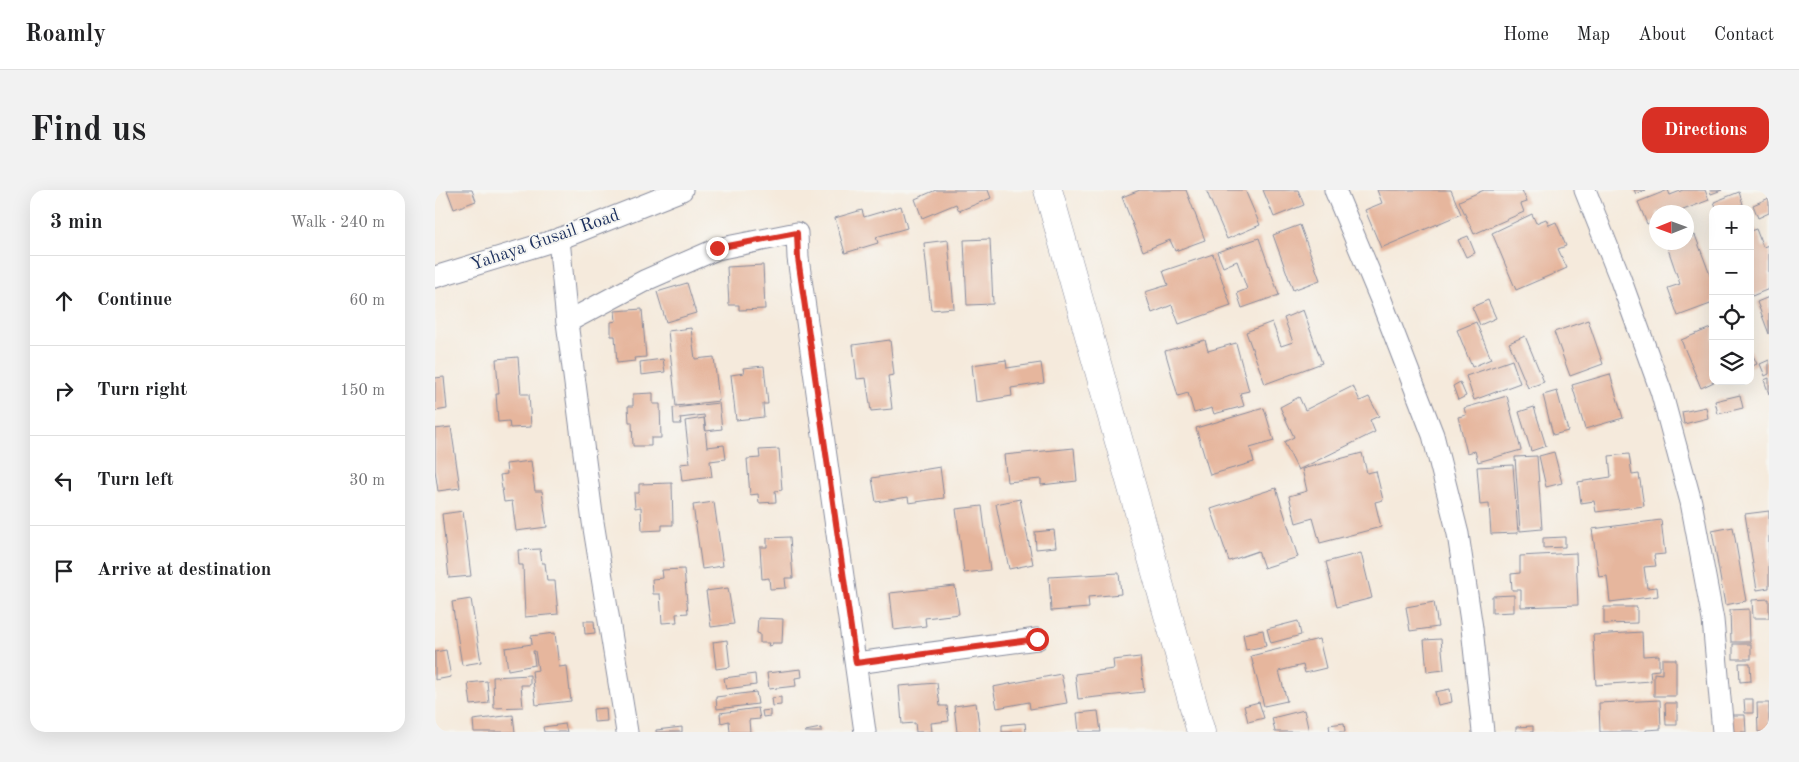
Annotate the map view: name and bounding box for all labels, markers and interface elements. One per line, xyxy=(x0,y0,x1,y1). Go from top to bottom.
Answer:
text: Roamly xyxy=(25,23,106,47)
text: Home xyxy=(1503,26,1549,44)
text: Map xyxy=(1577,26,1610,44)
text: About xyxy=(1638,26,1686,44)
text: Contact xyxy=(1714,26,1774,44)
button: Directions xyxy=(1642,107,1769,153)
text: Find us xyxy=(30,113,146,148)
north arrow xyxy=(1649,205,1694,250)
map controls xyxy=(1709,205,1754,385)
button: + xyxy=(1709,205,1754,250)
street label: Yahaya Gusail Road xyxy=(468,206,622,274)
text: 3 min xyxy=(50,212,103,233)
text: Walk · 240 m xyxy=(290,215,385,231)
route end xyxy=(706,237,729,260)
button: − xyxy=(1709,250,1754,295)
icon: ahead xyxy=(50,287,78,315)
text: Continue xyxy=(97,291,172,310)
text: 60 m xyxy=(349,293,385,309)
button: locate xyxy=(1709,295,1754,340)
button: layers xyxy=(1709,340,1754,385)
icon: right xyxy=(50,377,78,405)
text: Turn right xyxy=(97,381,187,400)
text: 150 m xyxy=(340,383,385,399)
icon: left xyxy=(50,467,78,495)
text: Turn left xyxy=(97,471,174,490)
text: 30 m xyxy=(349,473,385,489)
icon: arrive xyxy=(50,557,78,585)
text: Arrive at destination xyxy=(97,561,271,580)
route start xyxy=(1026,628,1049,651)

